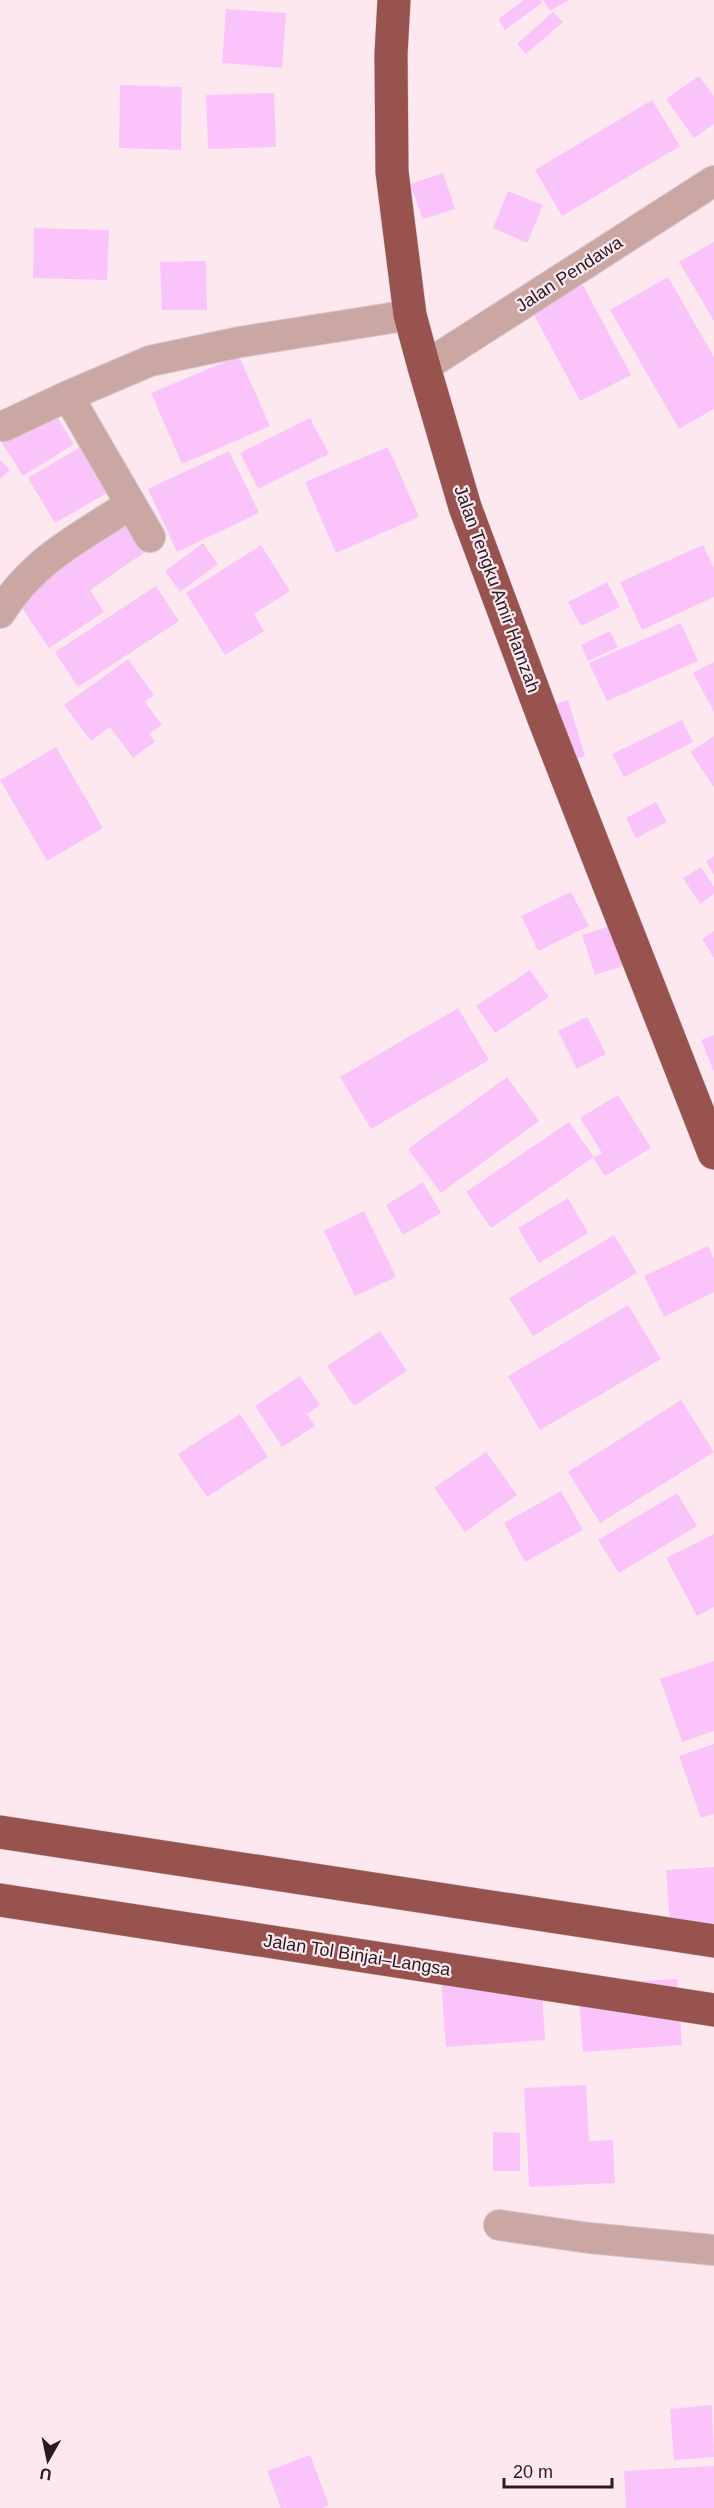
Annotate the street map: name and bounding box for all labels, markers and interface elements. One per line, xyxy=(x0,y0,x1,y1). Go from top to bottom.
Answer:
street label: Jalan Pendawa xyxy=(512,232,627,316)
street label: Jalan Tengku Amir Hamzah xyxy=(450,483,544,695)
street label: Jalan Tol Binjai–Langsa xyxy=(262,1930,453,1980)
north arrow xyxy=(18,2430,78,2490)
scale bar xyxy=(504,2451,612,2489)
text: 20 m xyxy=(513,2462,553,2482)
text: U xyxy=(39,2465,53,2484)

